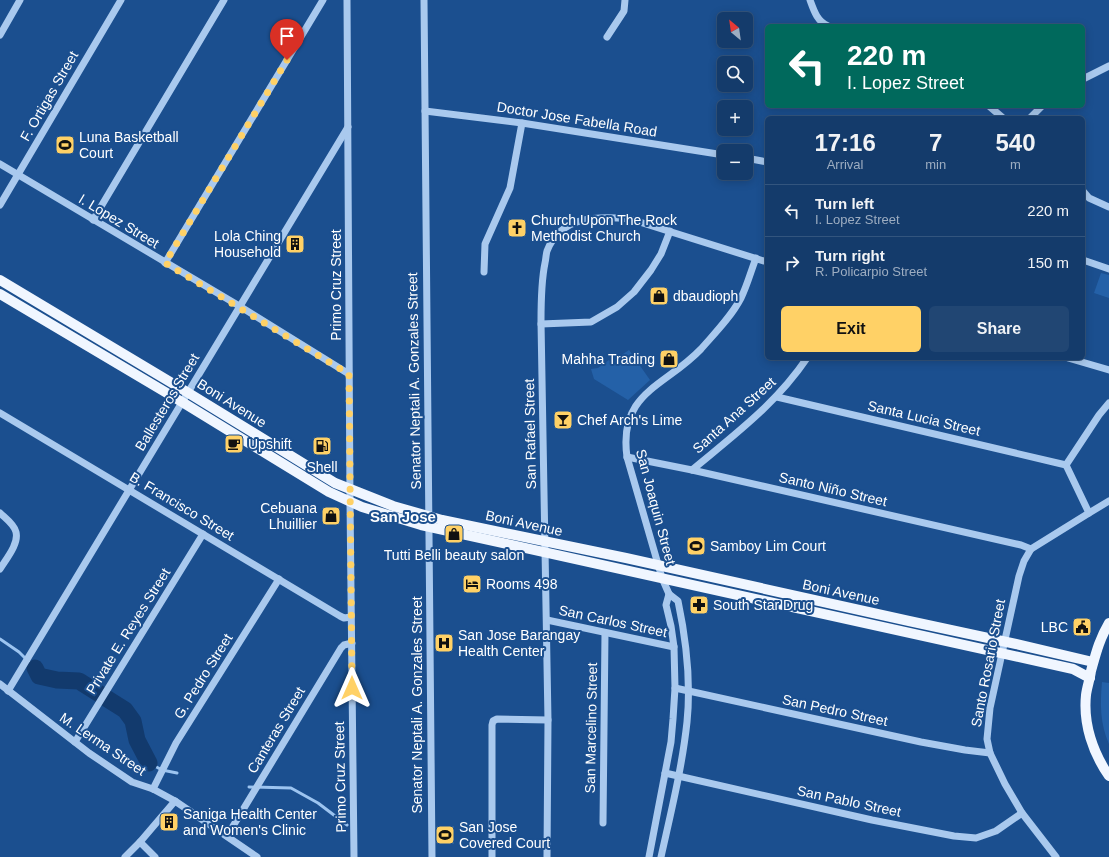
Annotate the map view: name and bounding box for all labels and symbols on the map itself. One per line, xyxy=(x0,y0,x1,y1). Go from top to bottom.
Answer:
north arrow xyxy=(717,12,753,48)
pin xyxy=(270,19,304,60)
street label: F. Ortigas Street xyxy=(17,48,81,144)
street label: Doctor Jose Fabella Road xyxy=(496,98,658,140)
place label: Luna Basketball Court xyxy=(79,129,179,161)
sports icon: Luna Basketball Court xyxy=(54,134,76,156)
street label: I. Lopez Street xyxy=(76,191,162,251)
place label: Church Upon The Rock Methodist Church xyxy=(531,212,678,244)
church icon: Church Upon The Rock Methodist Church xyxy=(506,217,528,239)
place label: Lola Ching Household xyxy=(214,228,281,260)
street label: Primo Cruz Street xyxy=(328,229,344,341)
building icon: Lola Ching Household xyxy=(284,233,306,255)
street label: Senator Neptali A. Gonzales Street xyxy=(404,272,424,490)
shop icon: dbaudioph xyxy=(648,285,670,307)
place label: dbaudioph xyxy=(673,288,738,304)
shop icon: Mahha Trading xyxy=(658,348,680,370)
street label: Ballesteros Street xyxy=(132,350,202,453)
place label: Mahha Trading xyxy=(562,351,655,367)
street label: Santa Ana Street xyxy=(689,374,779,456)
street label: Boni Avenue xyxy=(195,375,270,431)
street label: San Rafael Street xyxy=(521,379,539,489)
street label: Santa Lucia Street xyxy=(866,397,982,439)
bar icon: Chef Arch's Lime xyxy=(552,409,574,431)
place label: Chef Arch's Lime xyxy=(577,412,683,428)
cafe icon: Upshift xyxy=(223,433,245,455)
fuel station icon: Shell xyxy=(311,435,333,457)
place label: Upshift xyxy=(248,436,292,452)
street label: San Joaquin Street xyxy=(633,447,679,567)
place label: Shell xyxy=(306,459,338,475)
street label: B. Francisco Street xyxy=(127,468,237,544)
street label: Santo Niño Street xyxy=(777,469,889,509)
place label: Cebuana Lhuillier xyxy=(260,500,317,532)
shop icon: Cebuana Lhuillier xyxy=(320,505,342,527)
street label: Boni Avenue xyxy=(484,507,564,539)
district label: San Jose xyxy=(370,508,436,525)
shop icon: Tutti Belli beauty salon xyxy=(443,523,465,545)
sports icon: Samboy Lim Court xyxy=(685,535,707,557)
place label: Samboy Lim Court xyxy=(710,538,826,554)
place label: Tutti Belli beauty salon xyxy=(384,547,524,563)
street label: Private E. Reyes Street xyxy=(83,565,173,697)
hotel icon: Rooms 498 xyxy=(461,573,483,595)
place label: Rooms 498 xyxy=(486,576,558,592)
street label: Boni Avenue xyxy=(801,576,881,608)
pharmacy icon: South Star Drug xyxy=(688,594,710,616)
street label: Senator Neptali A. Gonzales Street xyxy=(409,596,425,814)
place label: South Star Drug xyxy=(713,597,813,613)
street label: Santo Rosario Street xyxy=(968,598,1008,728)
street label: San Carlos Street xyxy=(557,602,669,640)
public building icon: LBC xyxy=(1071,616,1093,638)
place label: LBC xyxy=(1041,619,1068,635)
place label: San Jose Barangay Health Center xyxy=(458,627,580,659)
street label: G. Pedro Street xyxy=(170,630,236,721)
hospital icon: San Jose Barangay Health Center xyxy=(433,632,455,654)
street label: San Marcelino Street xyxy=(582,662,600,793)
position arrow xyxy=(331,667,373,709)
street label: Canteras Street xyxy=(244,684,308,776)
street label: San Pedro Street xyxy=(781,691,889,729)
street label: M. Lerma Street xyxy=(57,709,149,779)
street label: Primo Cruz Street xyxy=(331,721,349,833)
street label: San Pablo Street xyxy=(796,782,903,820)
place label: Saniga Health Center and Women's Clinic xyxy=(183,806,317,838)
building icon: Saniga Health Center and Women's Clinic xyxy=(158,811,180,833)
place label: San Jose Covered Court xyxy=(459,819,550,851)
sports icon: San Jose Covered Court xyxy=(434,824,456,846)

